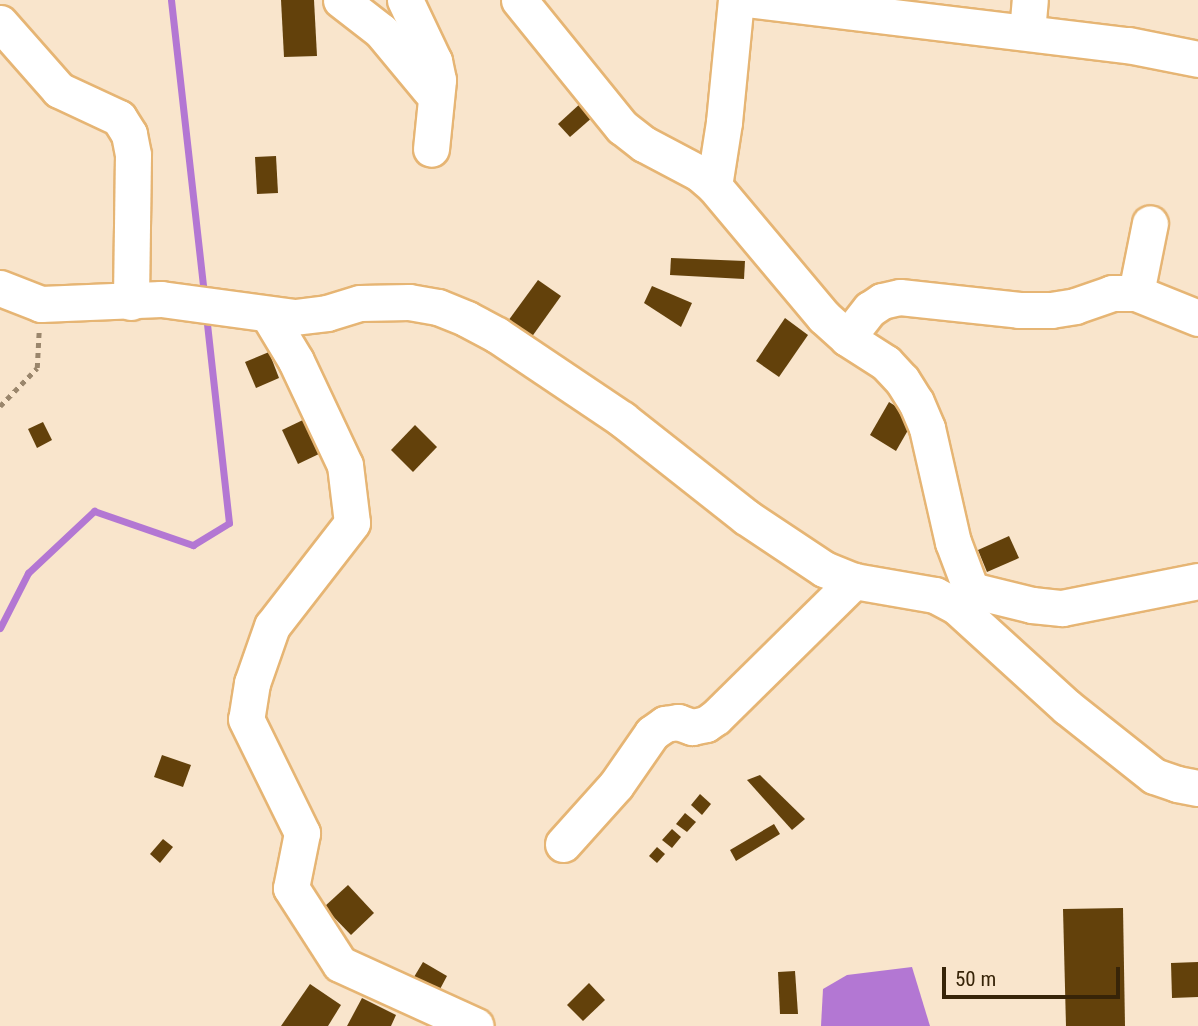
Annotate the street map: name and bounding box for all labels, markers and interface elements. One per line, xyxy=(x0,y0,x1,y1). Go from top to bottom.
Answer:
scale bar xyxy=(946,953,1124,997)
text: 50 m xyxy=(955,967,996,991)

